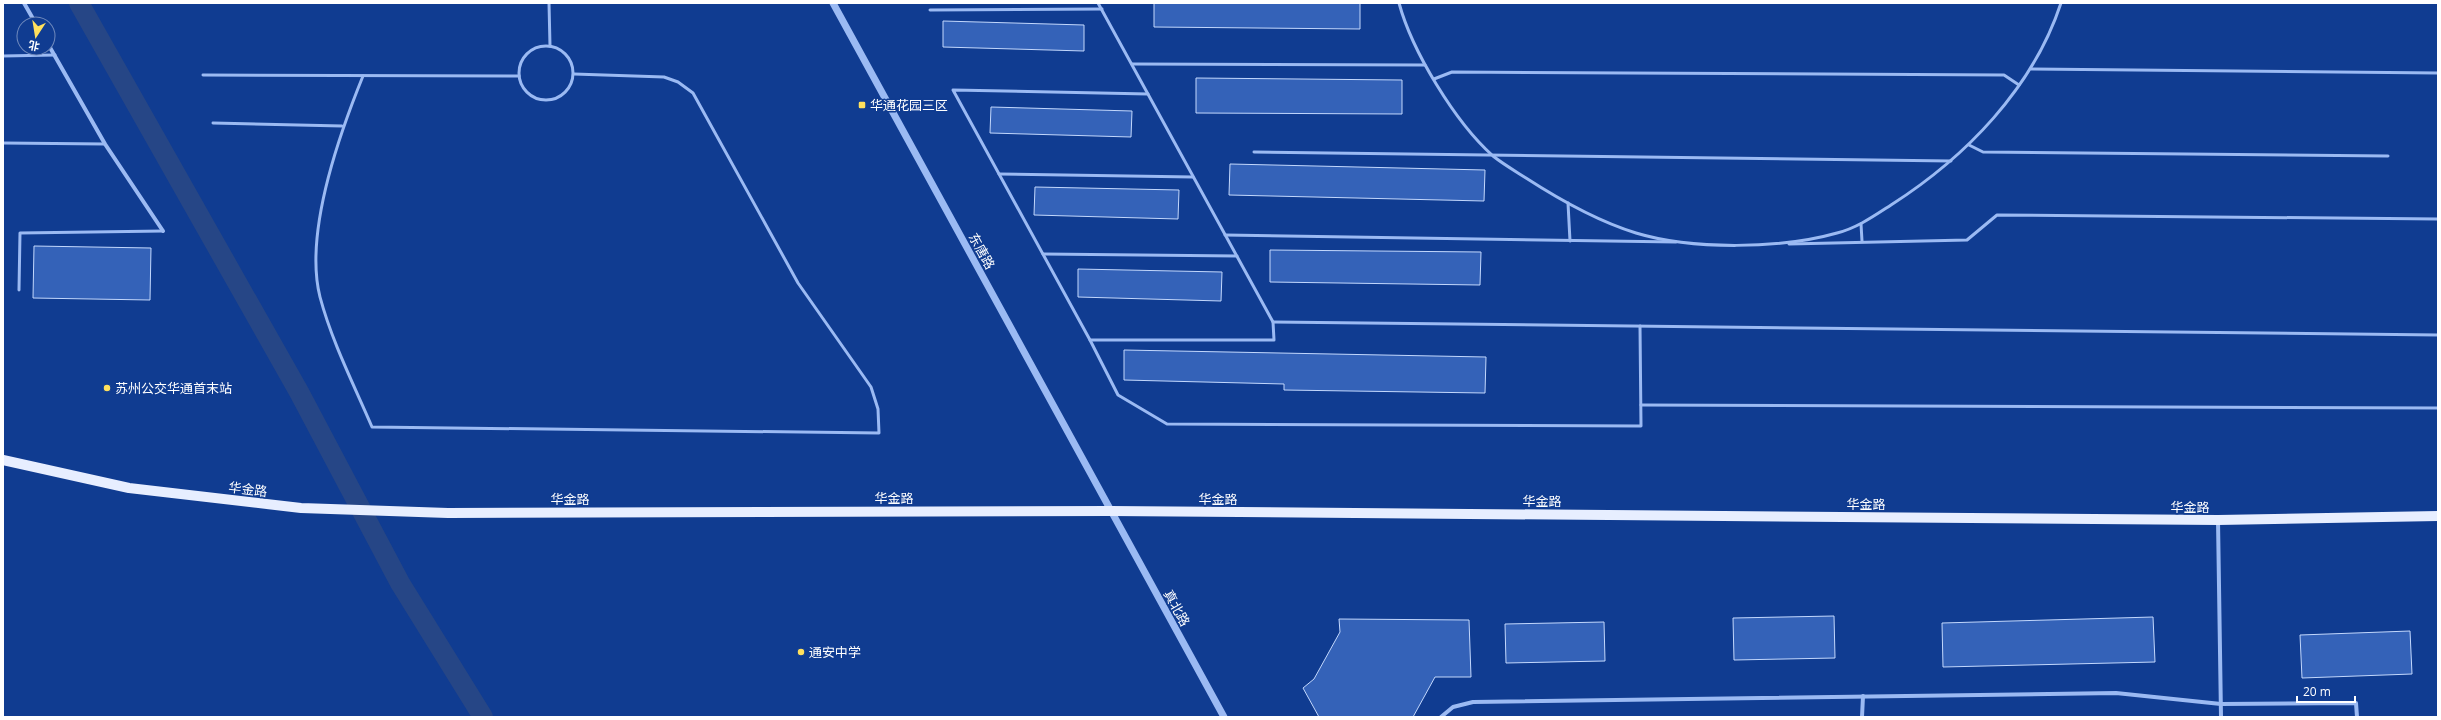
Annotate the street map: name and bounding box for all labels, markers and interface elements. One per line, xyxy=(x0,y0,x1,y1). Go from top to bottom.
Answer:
north arrow xyxy=(16,16,56,56)
text: 北 xyxy=(27,38,41,55)
place label: 华通花园三区 xyxy=(870,96,948,114)
marker: 华通花园三区 xyxy=(857,100,867,110)
street label: 东唐路 xyxy=(965,230,999,272)
place label: 苏州公交华通首末站 xyxy=(115,379,232,397)
marker: 苏州公交华通首末站 xyxy=(102,383,112,393)
street label: 华金路 xyxy=(228,478,268,500)
street label: 华金路 xyxy=(874,489,914,507)
street label: 华金路 xyxy=(550,490,590,508)
street label: 华金路 xyxy=(1198,490,1238,508)
street label: 华金路 xyxy=(1522,492,1562,510)
street label: 华金路 xyxy=(1846,495,1886,513)
street label: 华金路 xyxy=(2170,498,2210,516)
street label: 真北路 xyxy=(1160,587,1194,629)
place label: 通安中学 xyxy=(809,643,861,661)
marker: 通安中学 xyxy=(796,647,806,657)
scale bar xyxy=(2297,678,2355,704)
text: 20 m xyxy=(2303,683,2331,700)

